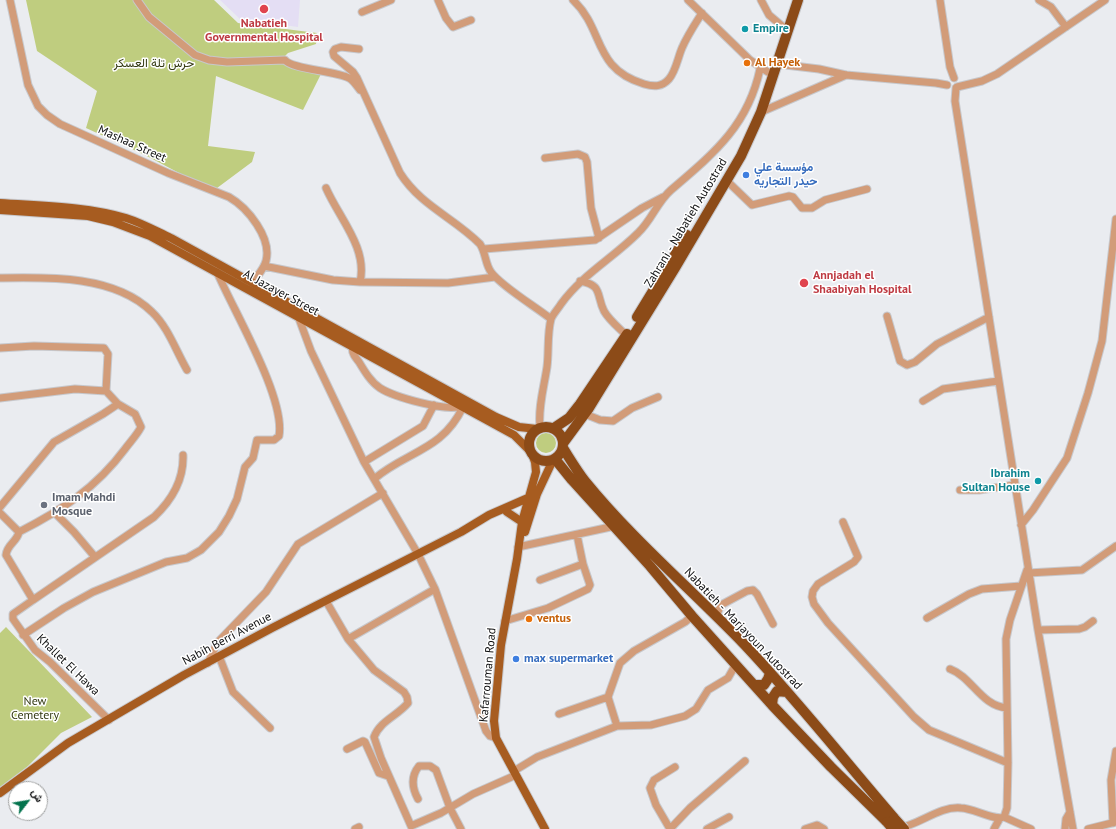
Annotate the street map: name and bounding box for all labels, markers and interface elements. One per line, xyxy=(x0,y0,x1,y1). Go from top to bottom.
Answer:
marker: Nabatieh Governmental Hospital xyxy=(258,3,270,15)
place label: Nabatieh Governmental Hospital xyxy=(205,17,323,45)
place label: Empire xyxy=(753,22,789,36)
marker: Empire xyxy=(740,24,750,34)
place label: Al Hayek xyxy=(755,56,800,70)
park label: حرش تلة العسكر xyxy=(114,57,194,71)
marker: Al Hayek xyxy=(742,58,752,68)
street label: Mashaa Street xyxy=(96,123,168,165)
street label: Zahrani - Nabatieh Autostrad xyxy=(642,156,730,290)
place label: مؤسسة علي حيدر التجاريه xyxy=(754,161,817,189)
marker: مؤسسة علي حيدر التجاريه xyxy=(741,170,751,180)
street label: Al Jazayer Street xyxy=(241,267,321,319)
place label: Annjadah el Shaabiyah Hospital xyxy=(813,269,911,297)
marker: Annjadah el Shaabiyah Hospital xyxy=(798,277,810,289)
place label: Ibrahim Sultan House xyxy=(962,467,1030,495)
marker: Ibrahim Sultan House xyxy=(1033,476,1043,486)
place label: Imam Mahdi Mosque xyxy=(52,491,116,519)
marker: Imam Mahdi Mosque xyxy=(39,500,49,510)
street label: Nabatieh - Marjayoun Autostrad xyxy=(681,565,805,693)
street label: Nabih Berri Avenue xyxy=(180,609,274,669)
place label: ventus xyxy=(537,612,571,626)
marker: ventus xyxy=(524,614,534,624)
street label: Kafarrouman Road xyxy=(477,627,499,723)
street label: Khallet El Hawa xyxy=(33,631,103,699)
place label: max supermarket xyxy=(524,652,613,666)
marker: max supermarket xyxy=(511,654,521,664)
park label: New Cemetery xyxy=(11,695,59,723)
north arrow xyxy=(8,781,48,821)
text: ش xyxy=(28,786,47,805)

